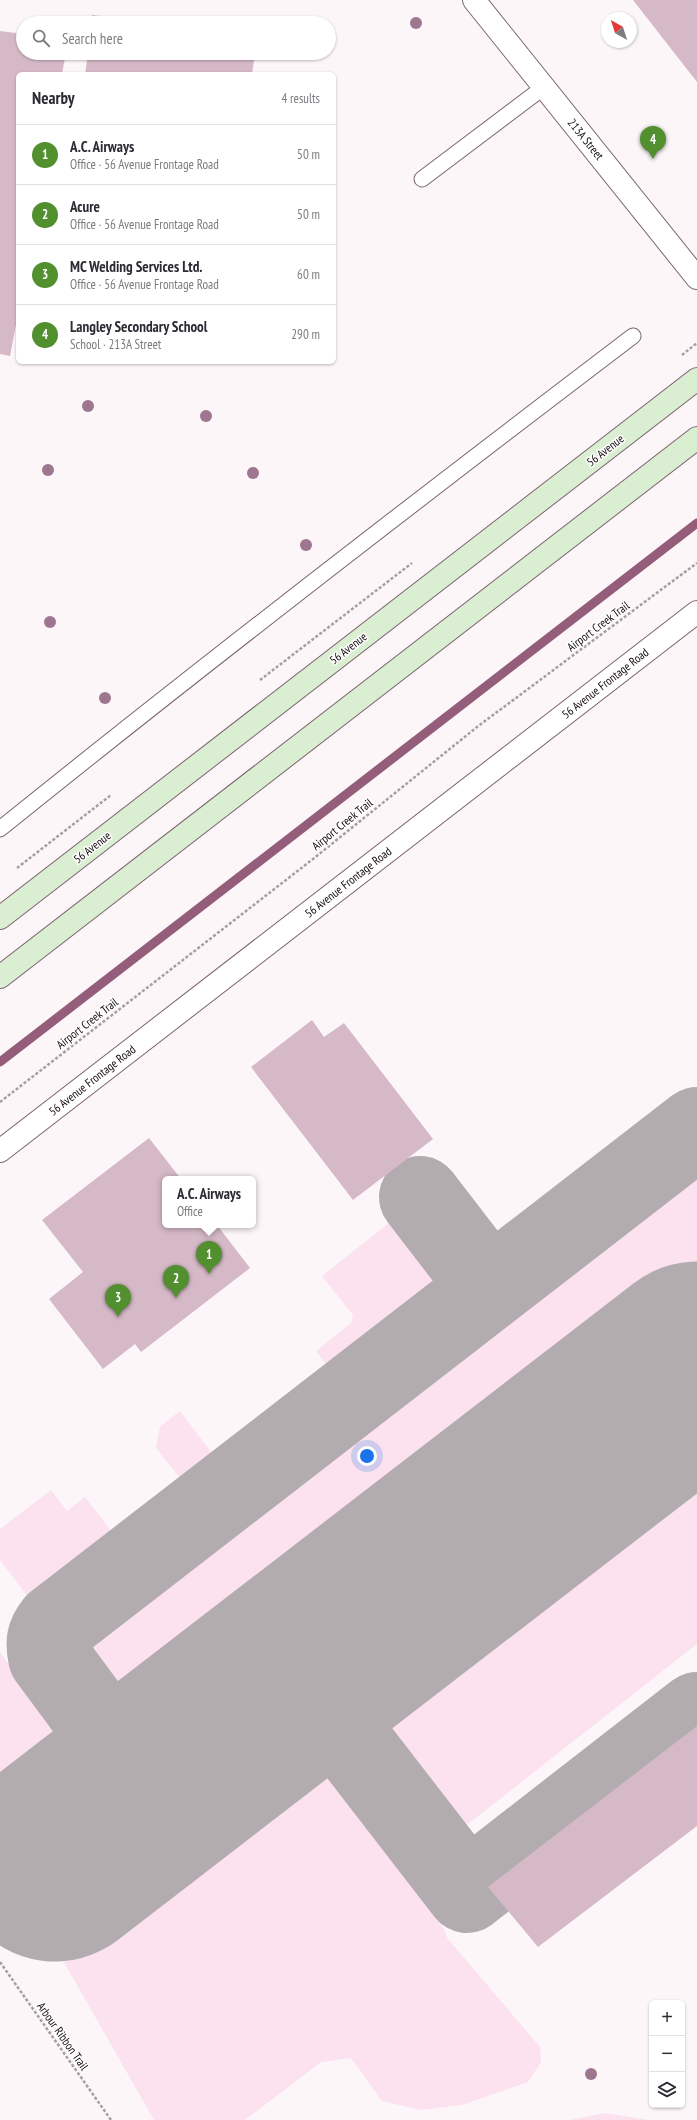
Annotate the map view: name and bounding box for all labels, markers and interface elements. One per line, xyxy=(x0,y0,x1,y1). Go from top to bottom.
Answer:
north arrow xyxy=(601,12,637,48)
search box xyxy=(16,16,336,60)
icon: search xyxy=(30,27,52,49)
text: Search here xyxy=(62,29,123,48)
text: Nearby xyxy=(32,87,75,109)
text: 4 results xyxy=(281,90,320,107)
street label: 213A Street xyxy=(565,115,608,163)
pin: 4 xyxy=(640,126,666,159)
text: A.C. Airways xyxy=(70,137,134,156)
text: 1 xyxy=(42,146,48,163)
text: 50 m xyxy=(297,146,320,163)
text: Office · 56 Avenue Frontage Road xyxy=(70,156,219,173)
text: Acure xyxy=(70,197,100,216)
text: 2 xyxy=(42,206,48,223)
text: 50 m xyxy=(297,206,320,223)
text: Office · 56 Avenue Frontage Road xyxy=(70,216,219,233)
text: MC Welding Services Ltd. xyxy=(70,257,202,276)
text: 3 xyxy=(42,266,48,283)
text: 60 m xyxy=(297,266,320,283)
text: Office · 56 Avenue Frontage Road xyxy=(70,276,219,293)
text: Langley Secondary School xyxy=(70,317,207,336)
text: 4 xyxy=(42,326,48,343)
text: 290 m xyxy=(291,326,320,343)
text: School · 213A Street xyxy=(70,336,161,353)
street label: 56 Avenue xyxy=(583,431,627,469)
street label: Airport Creek Trail xyxy=(564,598,632,654)
street label: 56 Avenue xyxy=(326,629,370,667)
street label: 56 Avenue Frontage Road xyxy=(559,644,651,722)
street label: Airport Creek Trail xyxy=(308,795,376,853)
street label: 56 Avenue xyxy=(70,828,114,866)
street label: 56 Avenue Frontage Road xyxy=(302,843,394,921)
street label: Airport Creek Trail xyxy=(53,994,121,1052)
street label: 56 Avenue Frontage Road xyxy=(46,1041,138,1119)
popup xyxy=(162,1176,256,1228)
text: A.C. Airways xyxy=(177,1184,241,1203)
text: Office xyxy=(177,1203,203,1220)
pin: 1 xyxy=(196,1241,222,1274)
pin: 2 xyxy=(163,1265,189,1298)
pin: 3 xyxy=(105,1284,131,1317)
your location xyxy=(357,1446,377,1466)
street label: Arbour Ribbon Trail xyxy=(34,1999,92,2073)
map controls xyxy=(649,2000,685,2108)
button: + xyxy=(649,2000,685,2036)
button: − xyxy=(649,2036,685,2072)
button: layers xyxy=(649,2072,685,2108)

